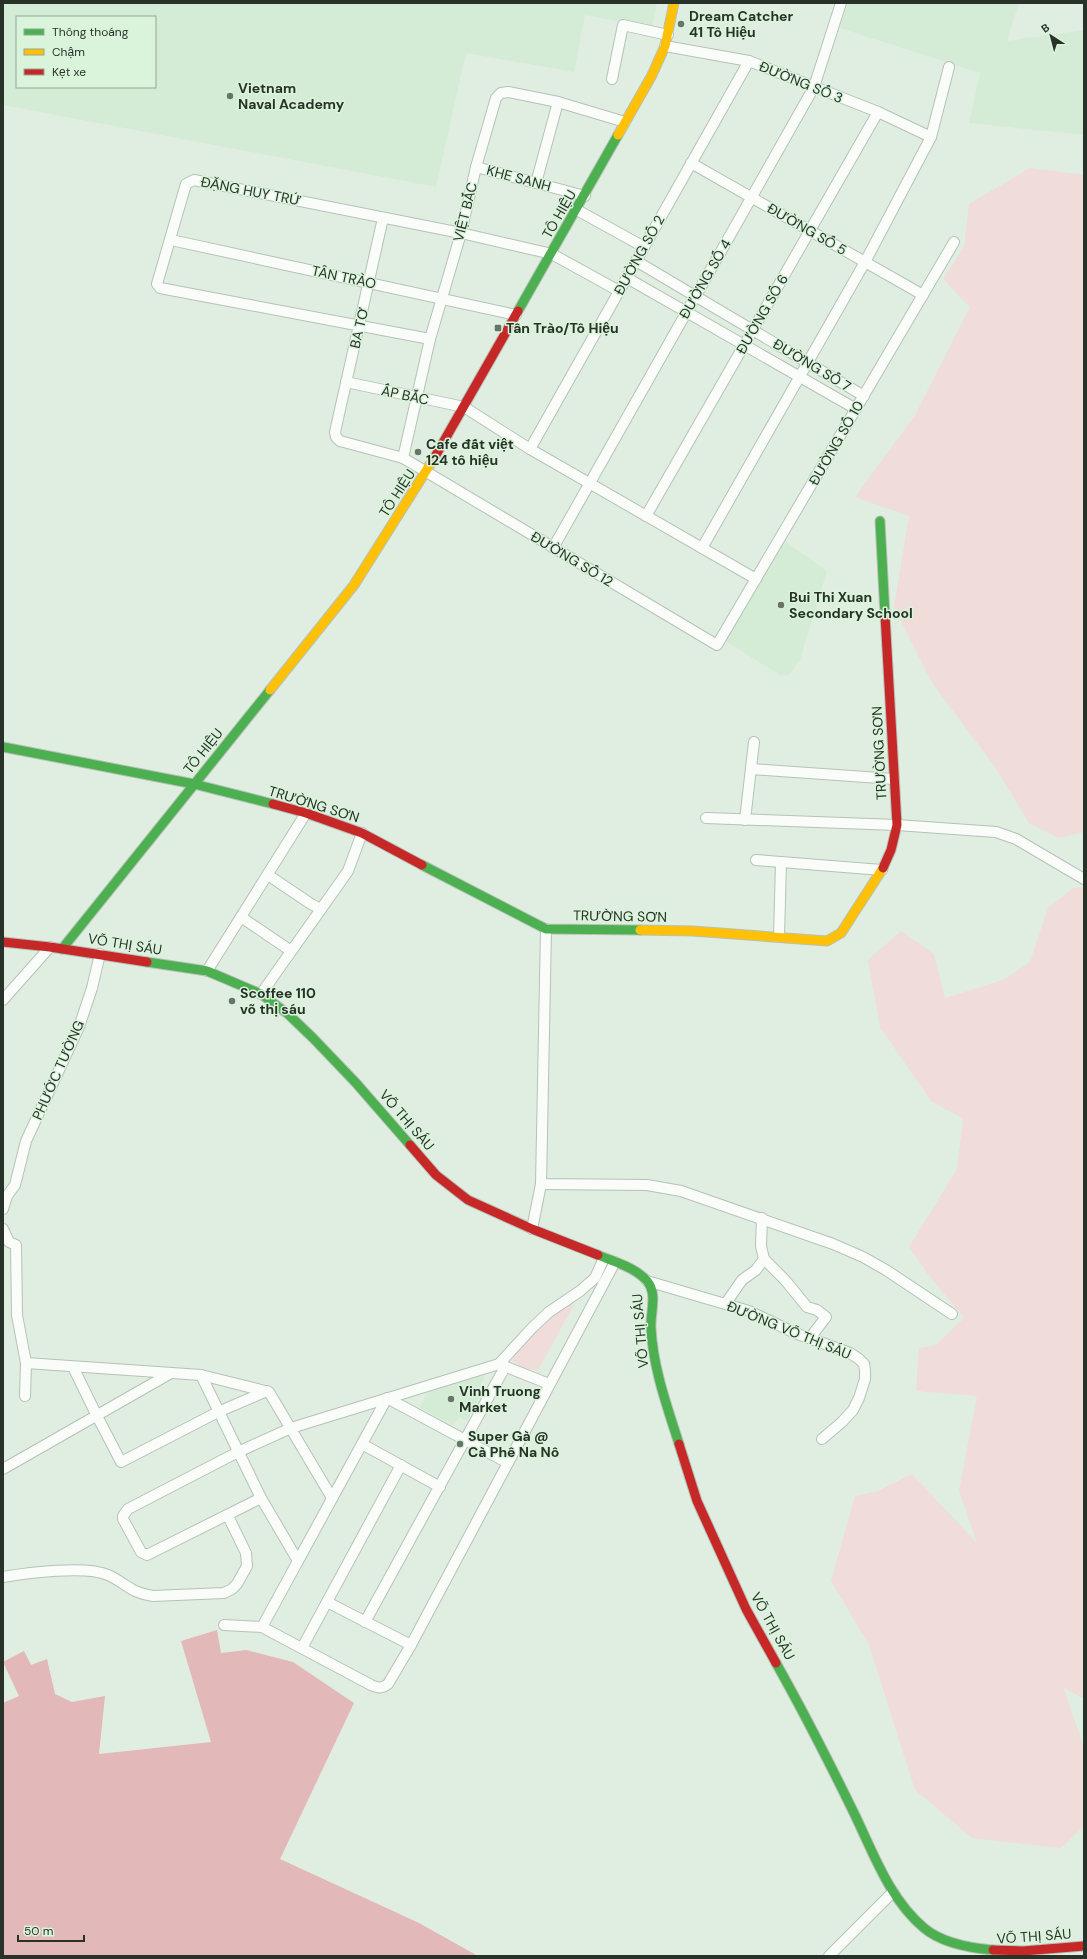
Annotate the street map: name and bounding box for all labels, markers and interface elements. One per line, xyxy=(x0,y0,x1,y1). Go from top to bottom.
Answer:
place label: Dream Catcher 41 Tô Hiệu xyxy=(689,7,794,41)
legend xyxy=(16,16,156,88)
north arrow xyxy=(1031,16,1071,56)
marker: Dream Catcher 41 Tô Hiệu xyxy=(676,19,686,29)
text: B xyxy=(1038,20,1052,36)
text: Thông thoáng xyxy=(52,24,129,40)
text: Chậm xyxy=(52,44,85,60)
street label: ĐƯỜNG SỐ 3 xyxy=(756,57,846,107)
text: Kẹt xe xyxy=(52,64,86,80)
place label: Vietnam Naval Academy xyxy=(238,79,345,113)
marker: Vietnam Naval Academy xyxy=(225,91,235,101)
street label: KHE SANH xyxy=(485,161,553,195)
street label: ĐẶNG HUY TRỨ xyxy=(199,172,303,210)
street label: VIỆT BẮC xyxy=(449,180,481,244)
street label: TÔ HIỆU xyxy=(538,186,580,242)
street label: ĐƯỜNG SỐ 5 xyxy=(764,199,850,259)
street label: ĐƯỜNG SỐ 2 xyxy=(610,212,668,298)
street label: ĐƯỜNG SỐ 4 xyxy=(675,235,735,322)
street label: TÂN TRÀO xyxy=(310,261,378,293)
street label: ĐƯỜNG SỐ 6 xyxy=(732,271,792,357)
street label: BA TƠ xyxy=(346,306,372,350)
place label: Tân Trào/Tô Hiệu xyxy=(506,319,619,337)
marker: Tân Trào/Tô Hiệu xyxy=(493,323,503,333)
street label: ĐƯỜNG SỐ 7 xyxy=(770,335,854,395)
street label: ẤP BẮC xyxy=(380,381,430,409)
street label: ĐƯỜNG SỐ 10 xyxy=(805,398,867,488)
place label: Cafe đất việt 124 tô hiệu xyxy=(426,435,514,469)
marker: Cafe đất việt 124 tô hiệu xyxy=(413,447,423,457)
street label: TÔ HIỆU xyxy=(375,466,419,520)
street label: ĐƯỜNG SỐ 12 xyxy=(527,527,617,591)
place label: Bui Thi Xuan Secondary School xyxy=(789,588,913,622)
marker: Bui Thi Xuan Secondary School xyxy=(776,600,786,610)
street label: TRƯỜNG SƠN xyxy=(868,706,890,800)
street label: TÔ HIỆU xyxy=(179,725,227,777)
street label: TRƯỜNG SƠN xyxy=(266,782,362,826)
street label: TRƯỜNG SƠN xyxy=(573,906,667,926)
street label: VÕ THỊ SÁU xyxy=(87,929,163,959)
place label: Scoffee 110 võ thị sáu xyxy=(240,984,316,1018)
marker: Scoffee 110 võ thị sáu xyxy=(227,996,237,1006)
street label: PHƯỚC TƯỜNG xyxy=(28,1017,88,1123)
street label: VÕ THỊ SÁU xyxy=(376,1086,438,1154)
street label: VÕ THỊ SÁU xyxy=(628,1293,652,1369)
street label: ĐƯỜNG VÕ THỊ SÁU xyxy=(724,1297,854,1363)
place label: Vinh Truong Market xyxy=(459,1382,541,1416)
marker: Vinh Truong Market xyxy=(446,1394,456,1404)
place label: Super Gà @ Cà Phê Na Nô xyxy=(468,1427,559,1461)
marker: Super Gà @ Cà Phê Na Nô xyxy=(455,1439,465,1449)
street label: VÕ THỊ SÁU xyxy=(747,1589,799,1663)
scale bar xyxy=(18,1917,84,1943)
text: 50 m xyxy=(24,1923,53,1939)
street label: VÕ THỊ SÁU xyxy=(996,1924,1072,1948)

